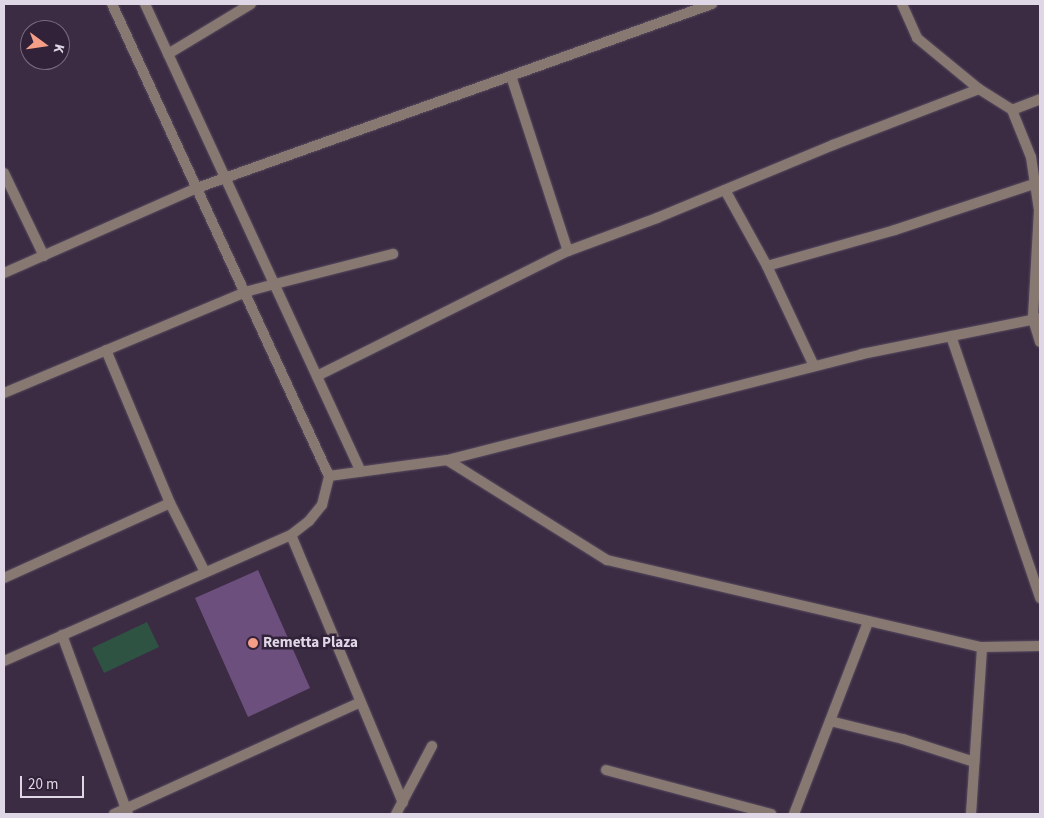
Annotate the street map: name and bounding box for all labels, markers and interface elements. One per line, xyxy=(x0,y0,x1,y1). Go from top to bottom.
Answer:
north arrow xyxy=(20,20,70,70)
text: K xyxy=(48,42,69,55)
place label: Remetta Plaza xyxy=(263,634,358,652)
marker: Remetta Plaza xyxy=(247,637,259,649)
scale bar xyxy=(22,766,86,798)
text: 20 m xyxy=(28,774,58,795)

